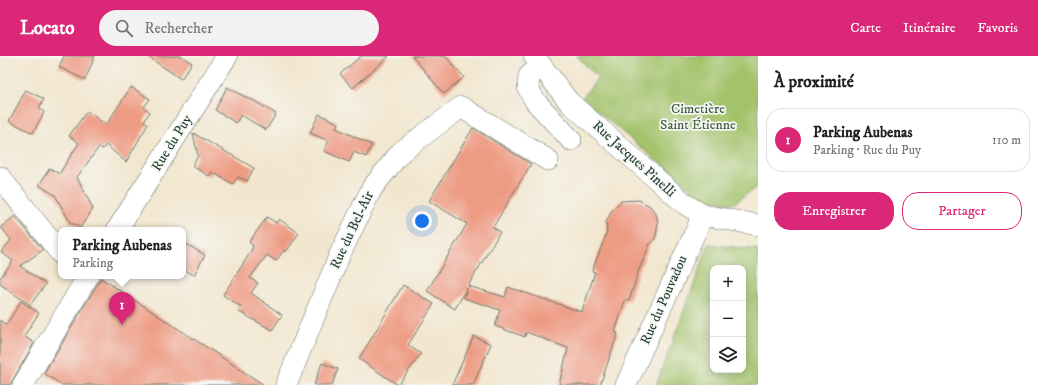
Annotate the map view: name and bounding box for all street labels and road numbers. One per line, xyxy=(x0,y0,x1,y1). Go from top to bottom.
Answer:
street label: Rue du Puy xyxy=(148,111,197,175)
street label: Rue Jacques Pinelli xyxy=(589,117,680,201)
street label: Rue du Bel-Air xyxy=(326,187,378,272)
street label: Rue du Pouvadou xyxy=(636,252,692,347)

